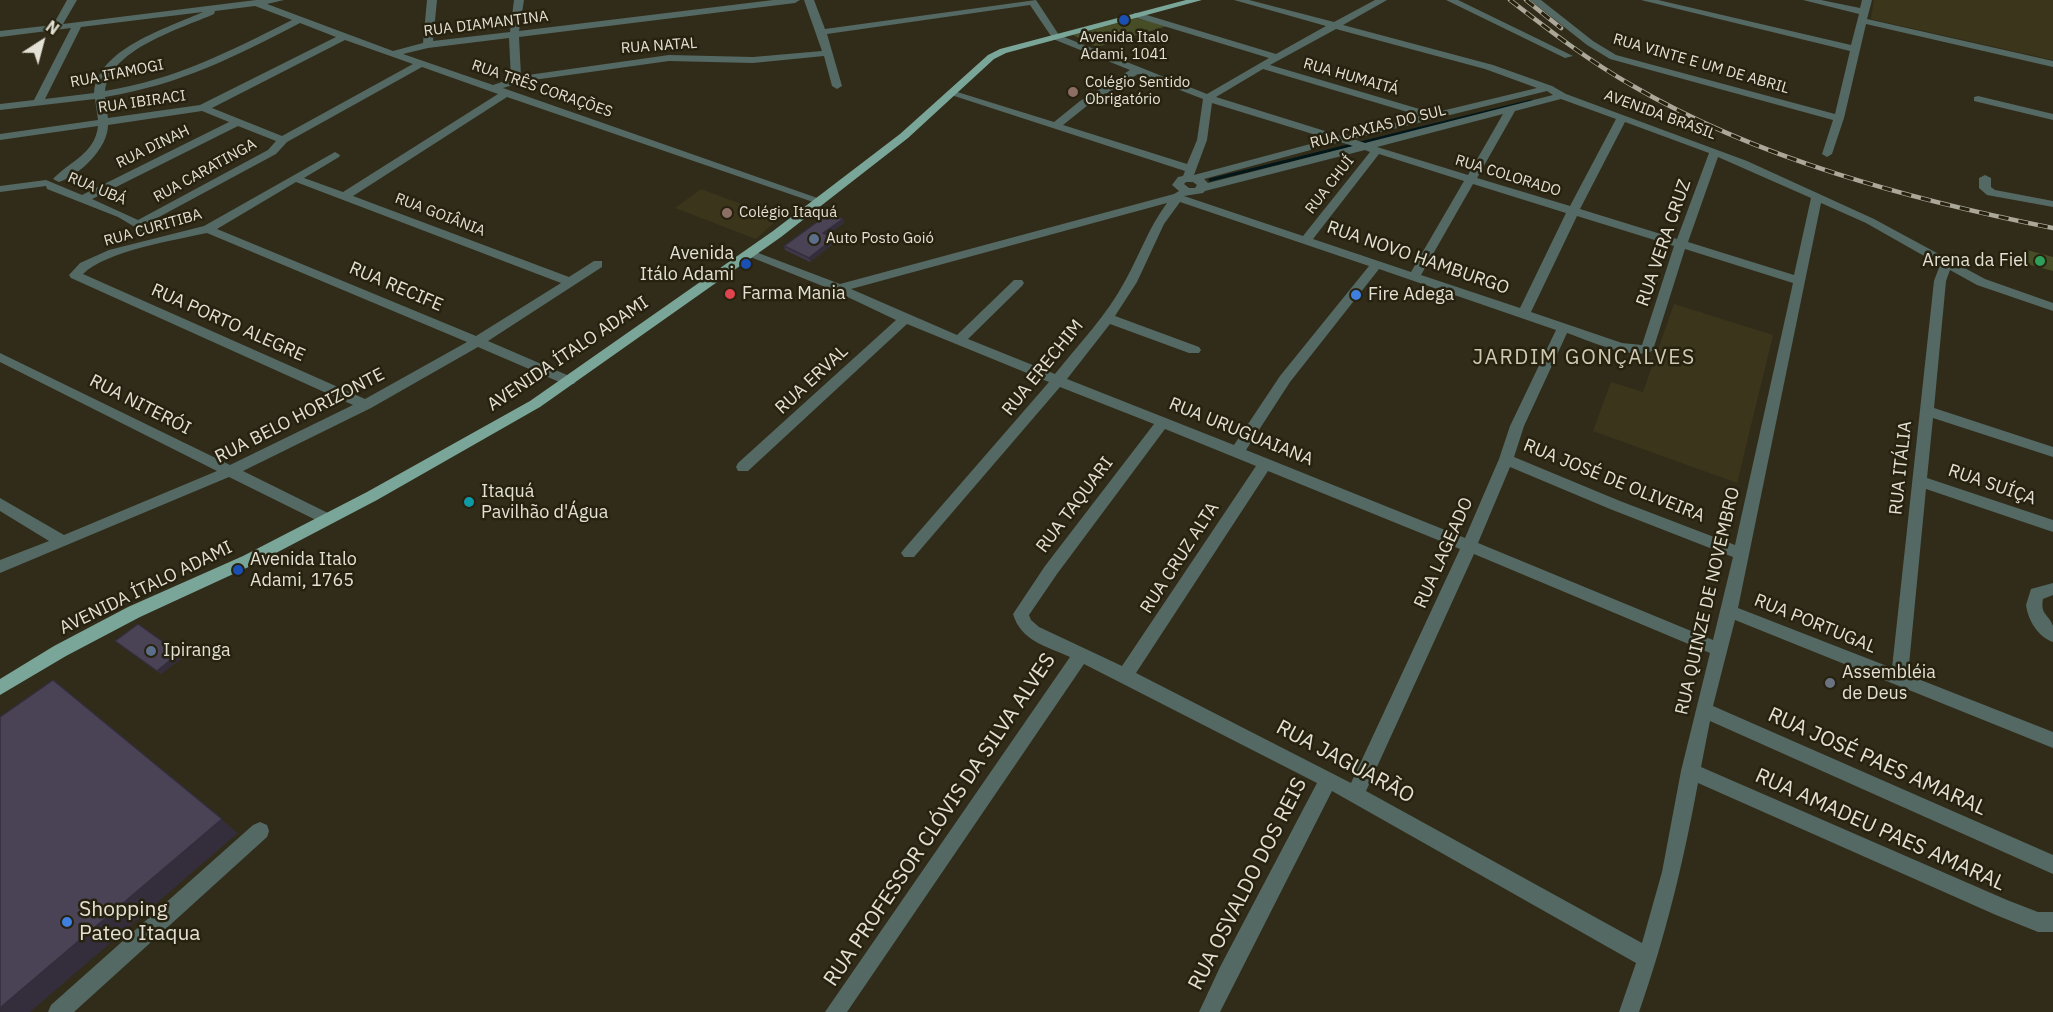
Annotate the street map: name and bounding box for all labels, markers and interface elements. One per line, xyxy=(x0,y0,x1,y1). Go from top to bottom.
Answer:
street label: RUA DIAMANTINA xyxy=(423,7,549,41)
north arrow xyxy=(12,12,72,72)
marker: Avenida Italo Adami, 1041 xyxy=(1117,13,1131,27)
text: N xyxy=(42,16,63,39)
place label: Avenida Italo Adami, 1041 xyxy=(1079,29,1169,64)
street label: RUA VINTE E UM DE ABRIL xyxy=(1611,30,1791,98)
street label: RUA NATAL xyxy=(620,34,698,58)
street label: RUA HUMAITÁ xyxy=(1301,55,1401,99)
street label: RUA ITAMOGI xyxy=(69,56,165,92)
street label: RUA TRÊS CORAÇÕES xyxy=(469,56,615,122)
place label: Colégio Sentido Obrigatório xyxy=(1085,74,1190,109)
marker: Colégio Sentido Obrigatório xyxy=(1066,85,1080,99)
street label: AVENIDA BRASIL xyxy=(1602,86,1718,144)
street label: RUA IBIRACI xyxy=(97,87,187,117)
street label: RUA CAXIAS DO SUL xyxy=(1308,101,1448,153)
street label: RUA DINAH xyxy=(113,121,193,173)
street label: RUA CARATINGA xyxy=(150,135,260,207)
street label: RUA COLORADO xyxy=(1453,151,1563,201)
street label: RUA CHUÍ xyxy=(1302,152,1358,218)
street label: RUA UBÁ xyxy=(65,169,129,209)
street label: RUA VERA CRUZ xyxy=(1632,177,1696,309)
street label: RUA GOIÂNIA xyxy=(392,189,488,241)
place label: Colégio Itaquá xyxy=(739,204,837,222)
street label: RUA CURITIBA xyxy=(102,205,204,251)
marker: Colégio Itaquá xyxy=(720,206,734,220)
street label: RUA NOVO HAMBURGO xyxy=(1324,217,1512,299)
place label: Auto Posto Goió xyxy=(826,230,934,248)
marker: Auto Posto Goió xyxy=(807,232,821,246)
place label: Avenida Itálo Adami xyxy=(640,243,734,286)
place label: Arena da Fiel xyxy=(1922,250,2028,272)
marker: Arena da Fiel xyxy=(2033,254,2047,268)
marker: Avenida Itálo Adami xyxy=(739,257,753,271)
street label: RUA RECIFE xyxy=(346,258,446,316)
street label: RUA PORTO ALEGRE xyxy=(148,279,308,367)
place label: Farma Mania xyxy=(742,283,846,305)
place label: Fire Adega xyxy=(1368,284,1454,306)
marker: Farma Mania xyxy=(723,287,737,301)
marker: Fire Adega xyxy=(1349,288,1363,302)
street label: AVENIDA ÍTALO ADAMI xyxy=(483,292,653,416)
street label: RUA ERECHIM xyxy=(998,316,1088,420)
street label: RUA ERVAL xyxy=(771,341,853,419)
district label: JARDIM GONÇALVES xyxy=(1472,345,1696,371)
street label: RUA BELO HORIZONTE xyxy=(212,364,388,468)
street label: RUA NITERÓI xyxy=(86,370,194,440)
street label: RUA URUGUAIANA xyxy=(1166,393,1316,471)
street label: RUA ITÁLIA xyxy=(1885,420,1917,516)
street label: RUA JOSÉ DE OLIVEIRA xyxy=(1520,435,1708,527)
street label: RUA TAQUARI xyxy=(1032,453,1118,557)
street label: RUA SUÍÇA xyxy=(1945,460,2039,510)
place label: Itaquá Pavilhão d'Água xyxy=(481,481,608,524)
street label: RUA QUINZE DE NOVEMBRO xyxy=(1671,485,1745,717)
street label: RUA LAGEADO xyxy=(1410,494,1478,612)
marker: Itaquá Pavilhão d'Água xyxy=(462,495,476,509)
street label: RUA CRUZ ALTA xyxy=(1136,498,1224,618)
street label: AVENIDA ÍTALO ADAMI xyxy=(56,537,236,639)
place label: Avenida Italo Adami, 1765 xyxy=(250,549,357,592)
marker: Avenida Italo Adami, 1765 xyxy=(231,563,245,577)
street label: RUA PORTUGAL xyxy=(1751,590,1879,658)
place label: Ipiranga xyxy=(163,640,231,662)
marker: Ipiranga xyxy=(144,644,158,658)
street label: RUA PROFESSOR CLÓVIS DA SILVA ALVES xyxy=(819,649,1061,991)
place label: Assembléia de Deus xyxy=(1842,662,1936,704)
marker: Assembléia de Deus xyxy=(1823,676,1837,690)
street label: RUA JOSÉ PAES AMARAL xyxy=(1764,702,1990,822)
street label: RUA JAGUARÃO xyxy=(1272,715,1418,809)
street label: RUA AMADEU PAES AMARAL xyxy=(1751,763,2009,897)
street label: RUA OSVALDO DOS REIS xyxy=(1183,774,1313,994)
place label: Shopping Pateo Itaqua xyxy=(79,897,201,947)
marker: Shopping Pateo Itaqua xyxy=(60,915,74,929)

